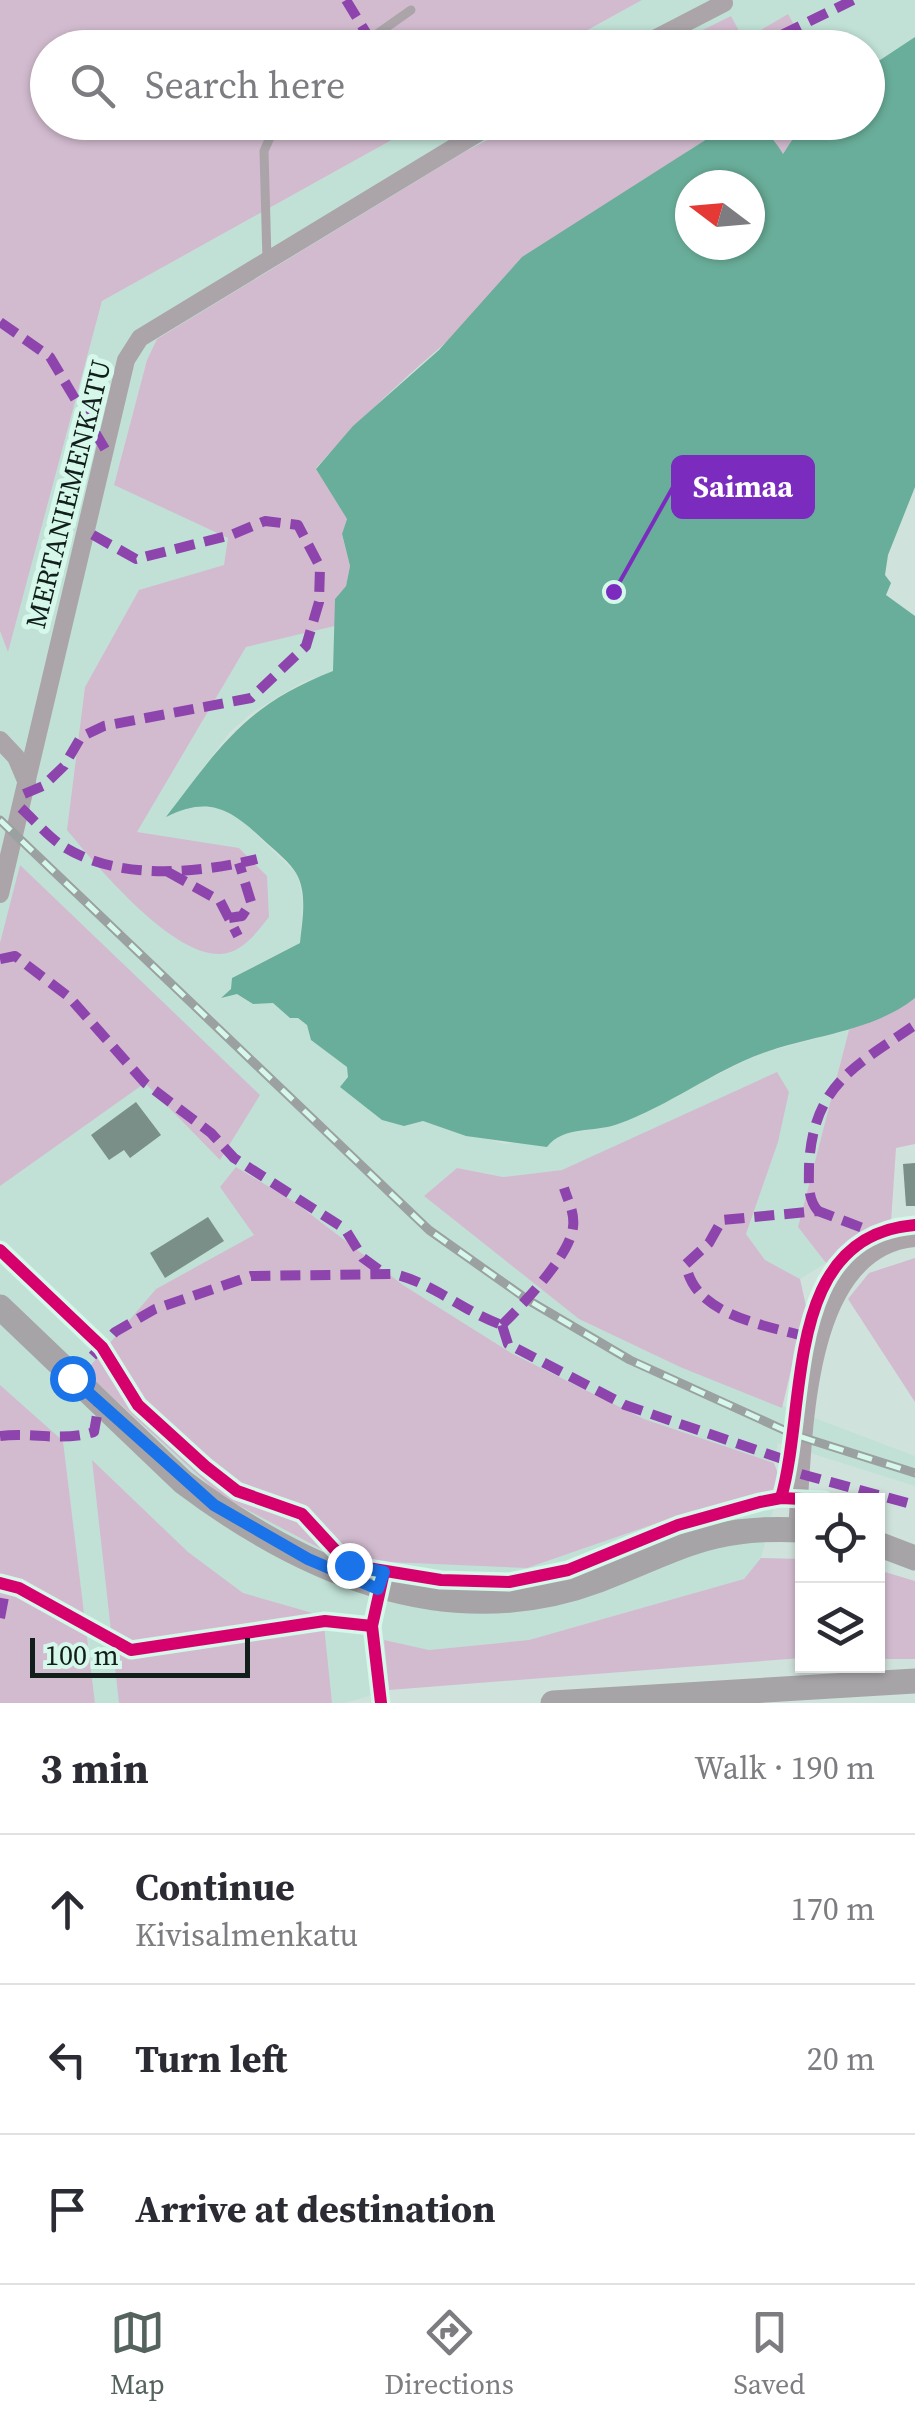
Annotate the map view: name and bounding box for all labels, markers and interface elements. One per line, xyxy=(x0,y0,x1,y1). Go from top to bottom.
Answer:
search box xyxy=(30,30,885,140)
icon: search xyxy=(65,58,120,113)
text: Search here xyxy=(145,59,345,111)
north arrow xyxy=(675,170,765,260)
street label: MERTANIEMENKATU xyxy=(16,356,120,632)
callout: Saimaa xyxy=(673,457,813,517)
text: Saimaa xyxy=(693,466,794,507)
route start xyxy=(50,1356,96,1402)
map controls xyxy=(795,1493,885,1673)
button: locate xyxy=(795,1493,885,1583)
route end xyxy=(327,1543,373,1589)
button: layers xyxy=(795,1583,885,1673)
scale bar xyxy=(30,1633,250,1678)
text: 100 m xyxy=(45,1636,119,1674)
text: 3 min xyxy=(40,1739,149,1797)
text: Walk · 190 m xyxy=(694,1746,875,1790)
text: Continue xyxy=(135,1861,295,1913)
icon: ahead xyxy=(40,1882,95,1937)
text: 170 m xyxy=(791,1887,875,1931)
text: Kivisalmenkatu xyxy=(135,1913,358,1957)
icon: left xyxy=(40,2032,95,2087)
text: Turn left xyxy=(135,2033,287,2085)
text: 20 m xyxy=(807,2037,875,2081)
icon: arrive xyxy=(40,2182,95,2237)
text: Arrive at destination xyxy=(135,2183,496,2235)
tab: Map xyxy=(110,2305,165,2403)
tab: Directions xyxy=(384,2305,514,2403)
tab: Saved xyxy=(733,2305,805,2403)

